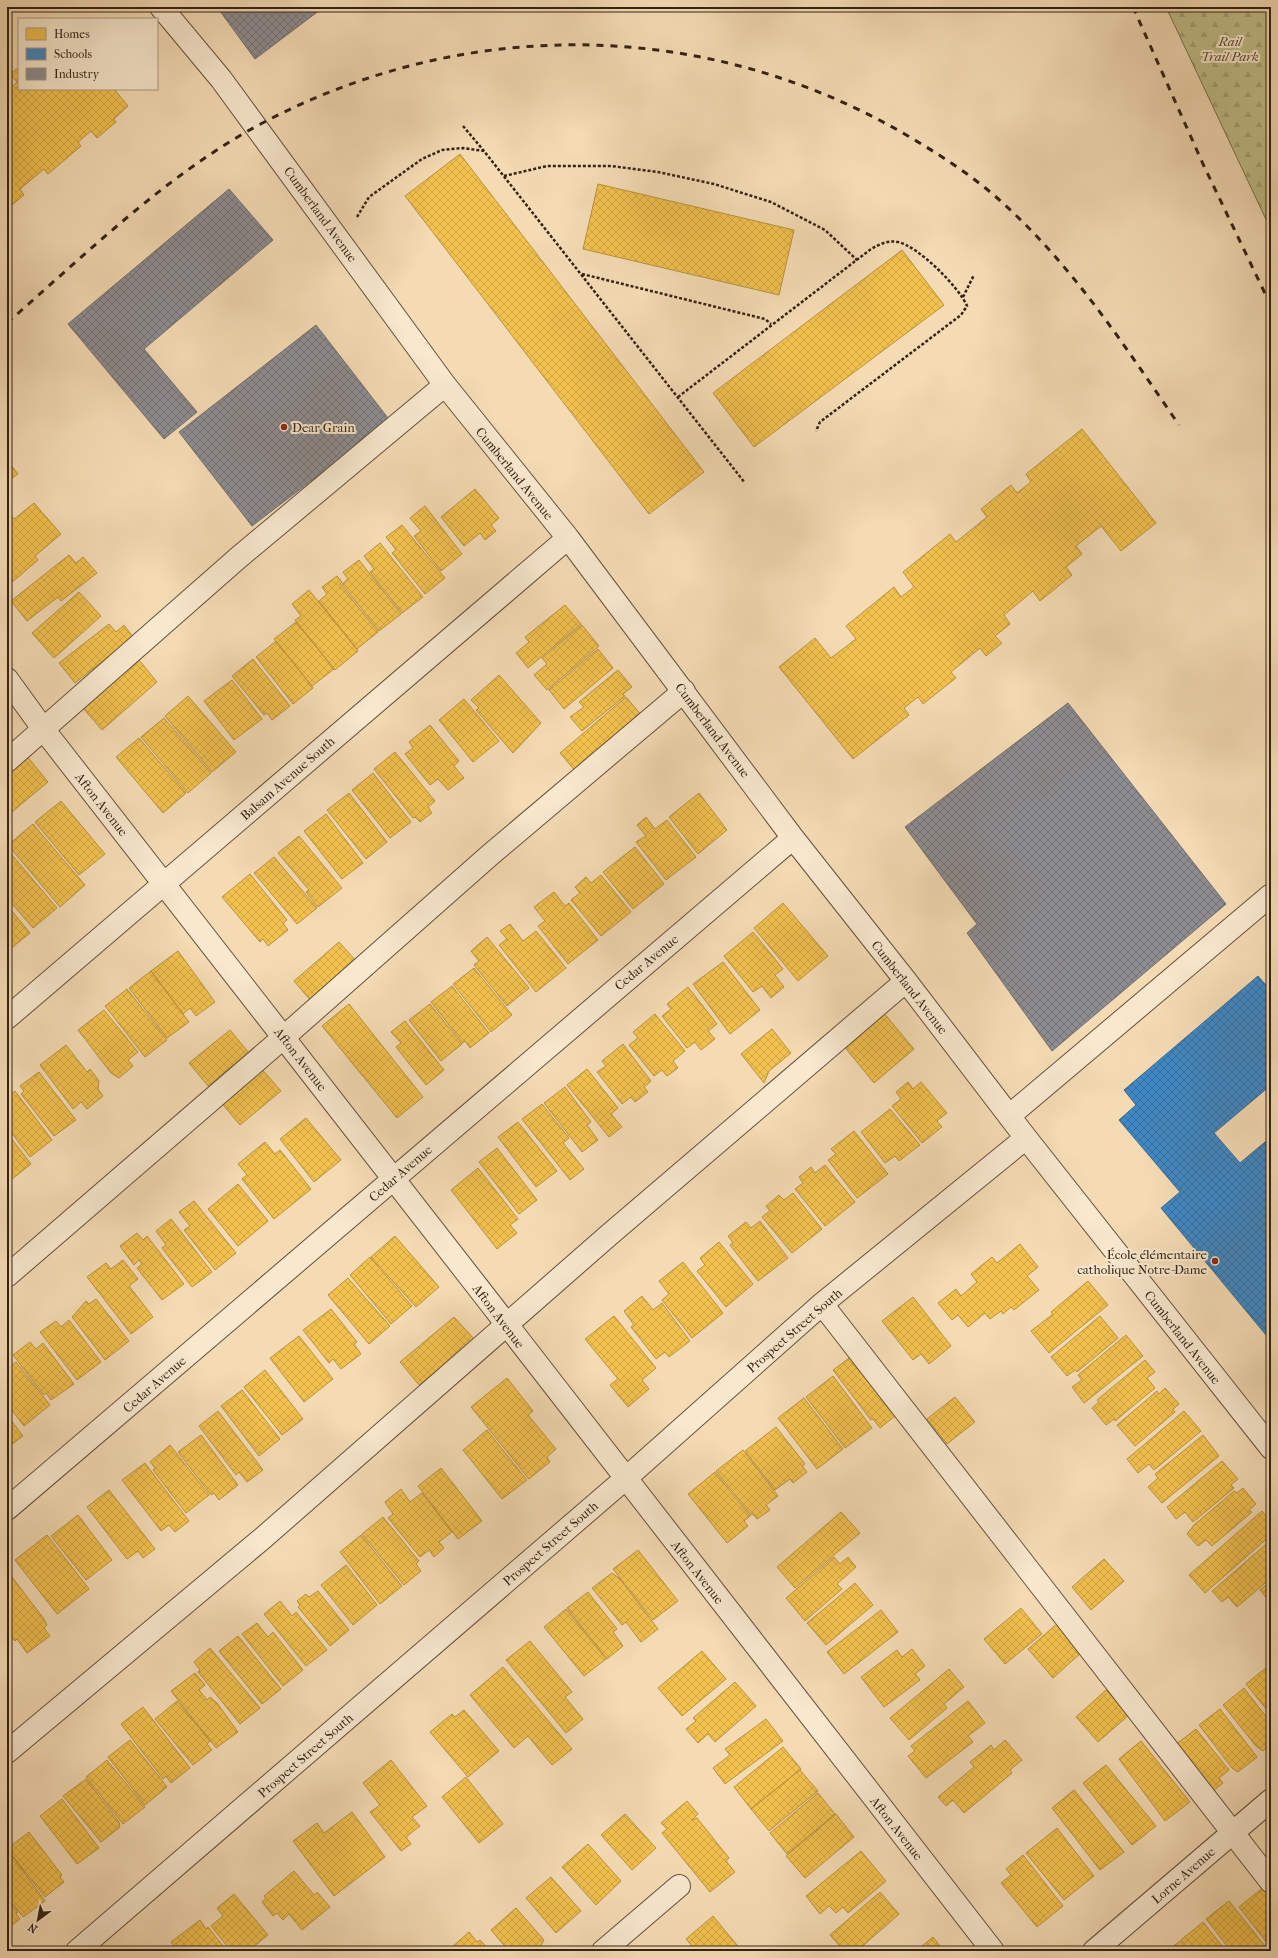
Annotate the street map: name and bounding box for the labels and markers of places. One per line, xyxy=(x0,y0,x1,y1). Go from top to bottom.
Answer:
place label: Dear Grain xyxy=(292,420,355,435)
marker: Dear Grain xyxy=(279,422,289,432)
place label: École élémentaire catholique Notre-Dame xyxy=(1077,1247,1208,1277)
marker: École élémentaire catholique Notre-Dame xyxy=(1210,1256,1220,1266)

